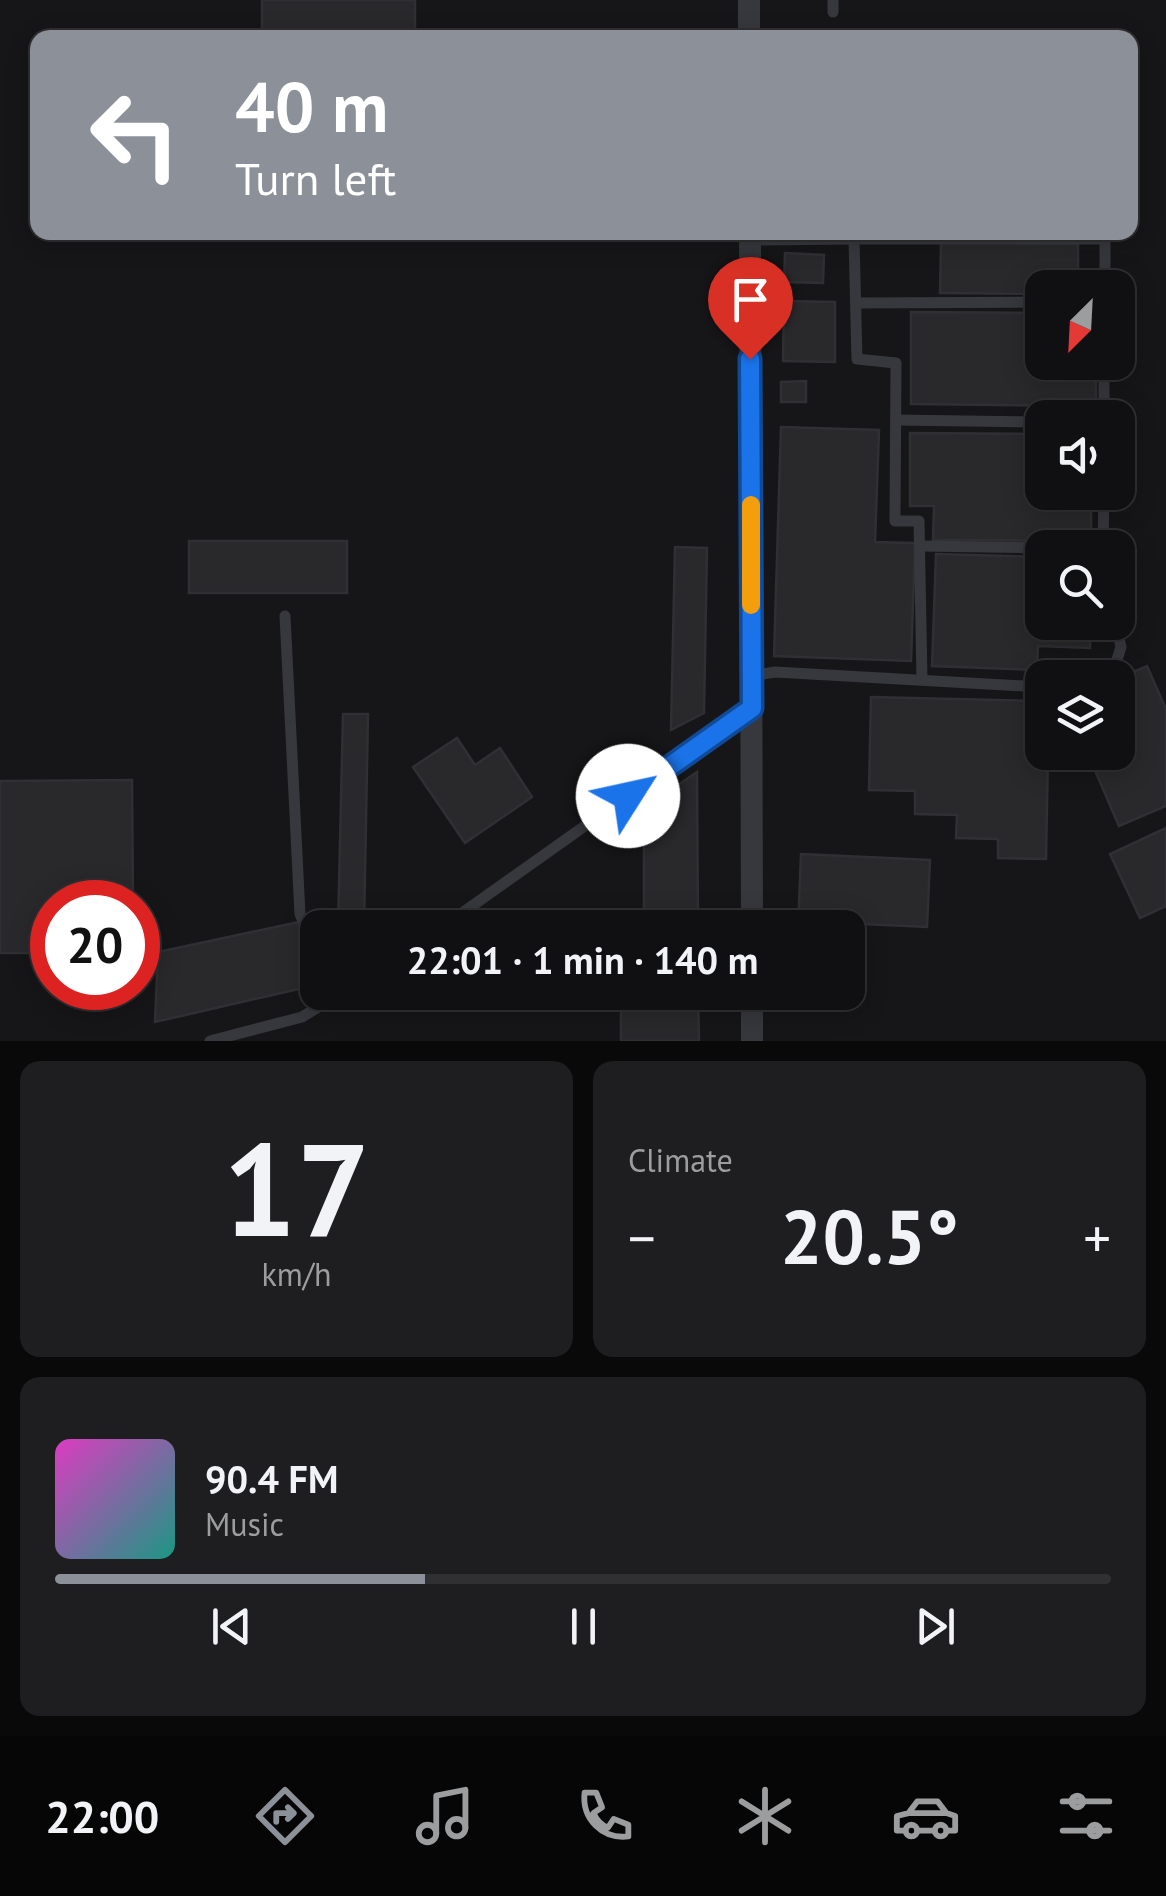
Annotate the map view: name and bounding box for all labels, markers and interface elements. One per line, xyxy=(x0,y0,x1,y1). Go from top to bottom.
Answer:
text: 40 m xyxy=(235,61,388,151)
icon: left xyxy=(70,70,200,200)
text: Turn left xyxy=(235,149,396,207)
pin xyxy=(708,257,793,360)
north arrow xyxy=(1025,270,1135,380)
map controls xyxy=(1025,270,1135,770)
icon: arrive xyxy=(723,272,778,327)
button: sound xyxy=(1025,400,1135,510)
button: search xyxy=(1025,530,1135,640)
button: layers xyxy=(1025,660,1135,770)
position arrow xyxy=(576,744,680,848)
speed limit sign: 20 xyxy=(30,880,160,1010)
text: 22:01 · 1 min · 140 m xyxy=(407,935,758,984)
text: 17 xyxy=(223,1104,370,1272)
text: Climate xyxy=(628,1139,733,1181)
text: 20.5° xyxy=(780,1188,959,1285)
text: − xyxy=(628,1202,656,1273)
text: + xyxy=(1083,1202,1111,1273)
text: km/h xyxy=(261,1253,332,1295)
text: 90.4 FM xyxy=(205,1454,338,1503)
text: Music xyxy=(205,1503,284,1545)
icon: previous xyxy=(204,1599,259,1654)
icon: pause xyxy=(556,1599,611,1654)
icon: next xyxy=(908,1599,963,1654)
icon: directions xyxy=(250,1781,320,1851)
icon: music xyxy=(410,1781,480,1851)
icon: phone xyxy=(570,1781,640,1851)
icon: climate xyxy=(730,1781,800,1851)
icon: car xyxy=(891,1781,961,1851)
icon: filters xyxy=(1051,1781,1121,1851)
text: 22:00 xyxy=(45,1787,159,1845)

